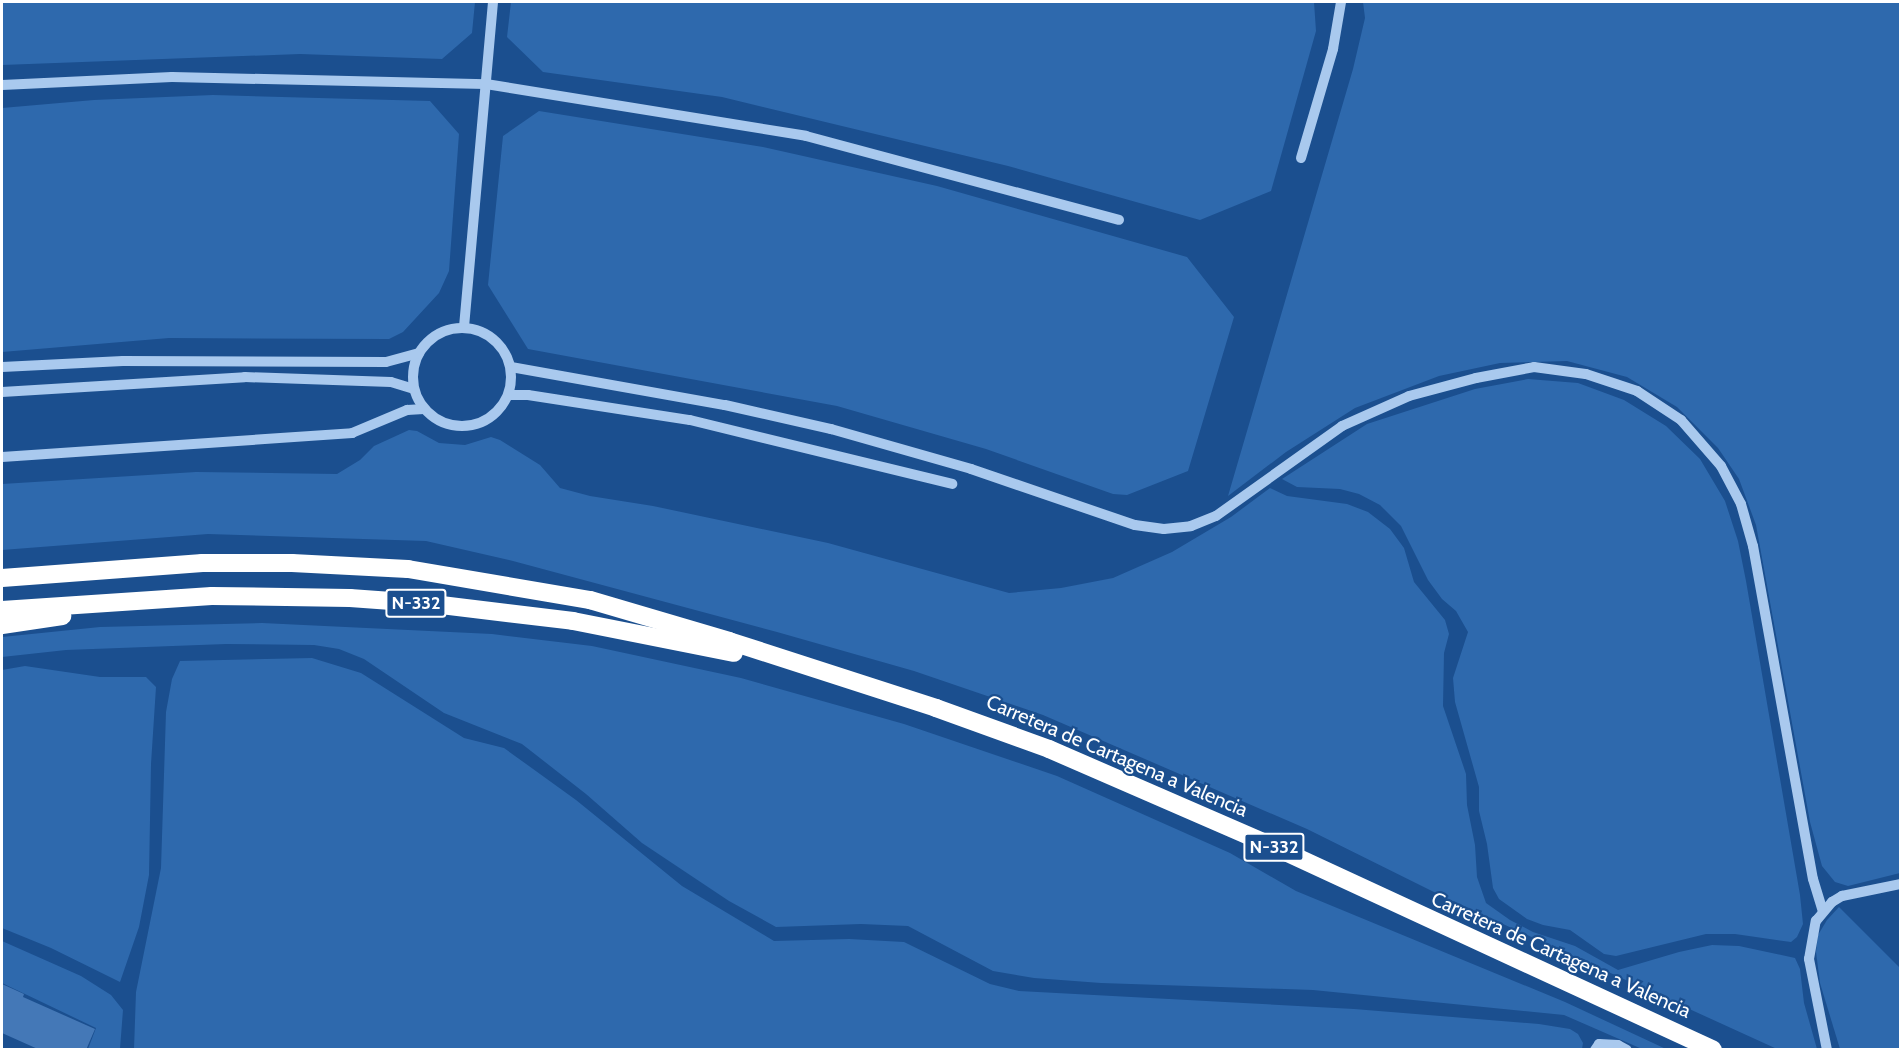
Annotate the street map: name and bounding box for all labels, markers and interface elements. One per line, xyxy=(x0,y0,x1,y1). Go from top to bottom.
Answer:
road number: N-332 xyxy=(384,588,448,618)
street label: Carretera de Cartagena a Valencia xyxy=(983,690,1251,822)
road number: N-332 xyxy=(1242,832,1306,862)
street label: Carretera de Cartagena a Valencia xyxy=(1427,887,1695,1023)

